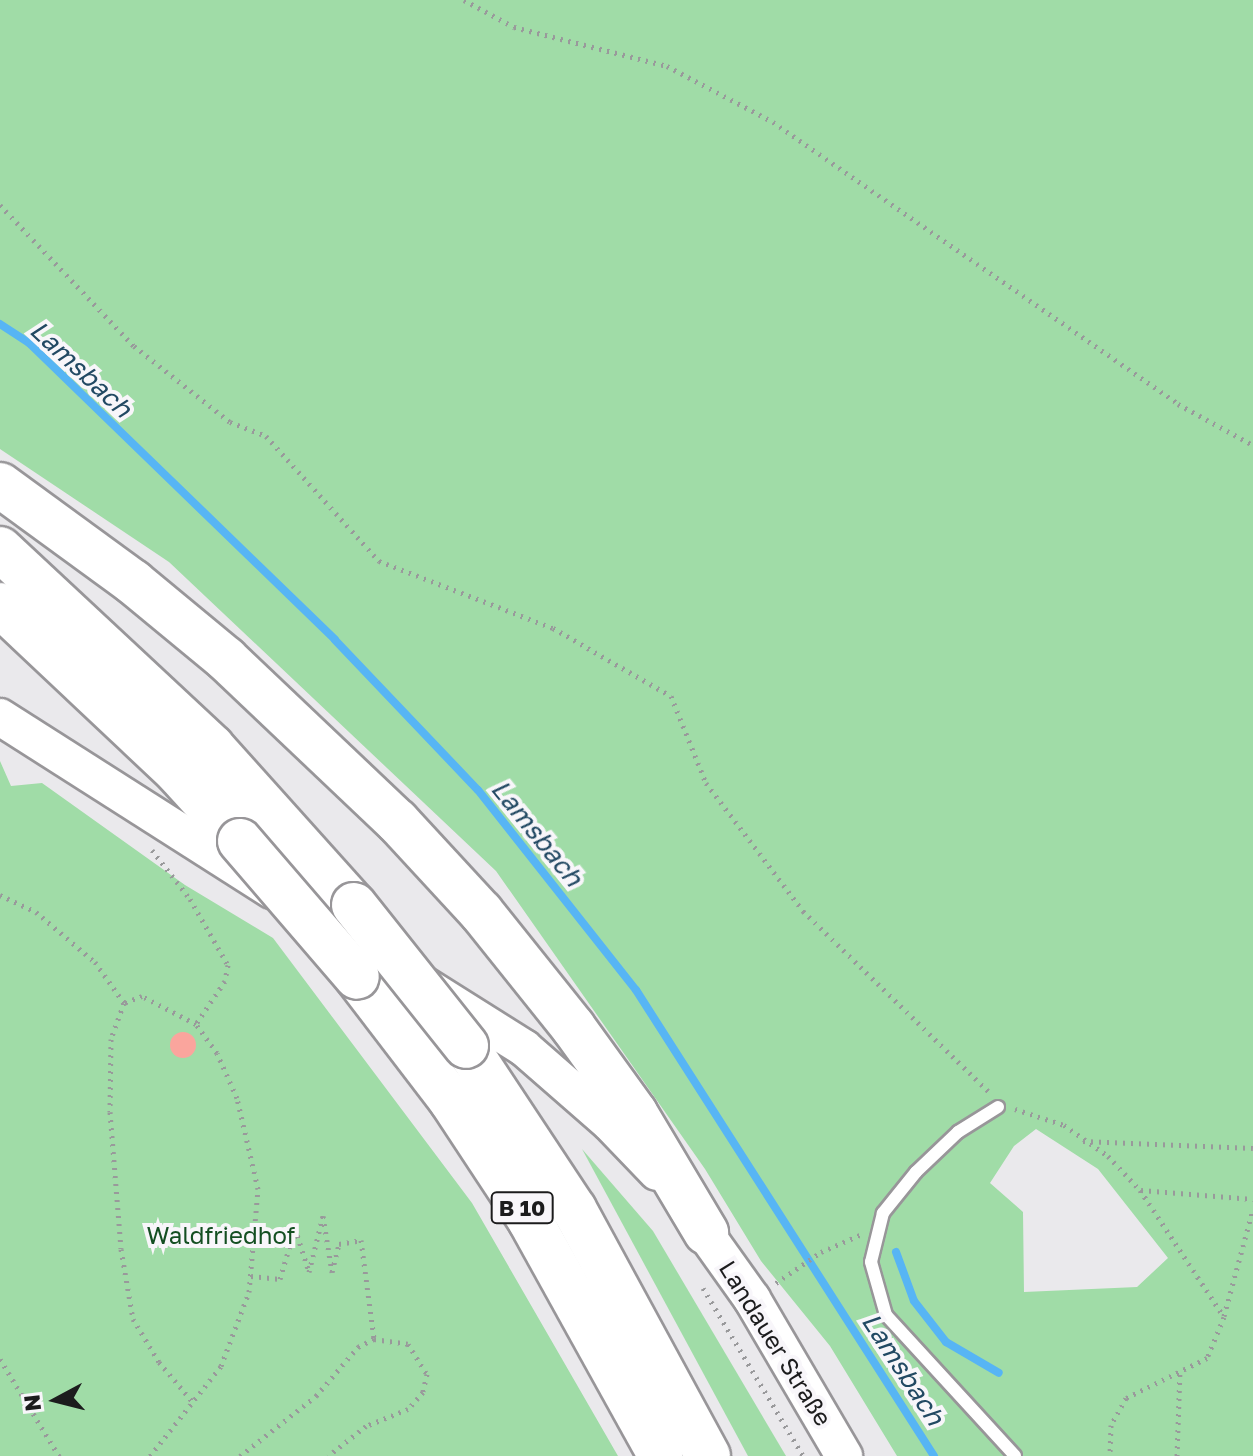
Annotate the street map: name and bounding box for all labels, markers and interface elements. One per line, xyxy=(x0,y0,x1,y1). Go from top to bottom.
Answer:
water label: Lamsbach xyxy=(24,314,138,424)
water label: Lamsbach xyxy=(485,774,589,892)
road number: B 10 xyxy=(490,1190,554,1226)
park label: Waldfriedhof xyxy=(147,1221,295,1249)
street label: Landauer Straße xyxy=(714,1255,838,1431)
water label: Lamsbach xyxy=(855,1307,951,1431)
north arrow xyxy=(16,1360,96,1440)
text: N xyxy=(17,1393,46,1413)

